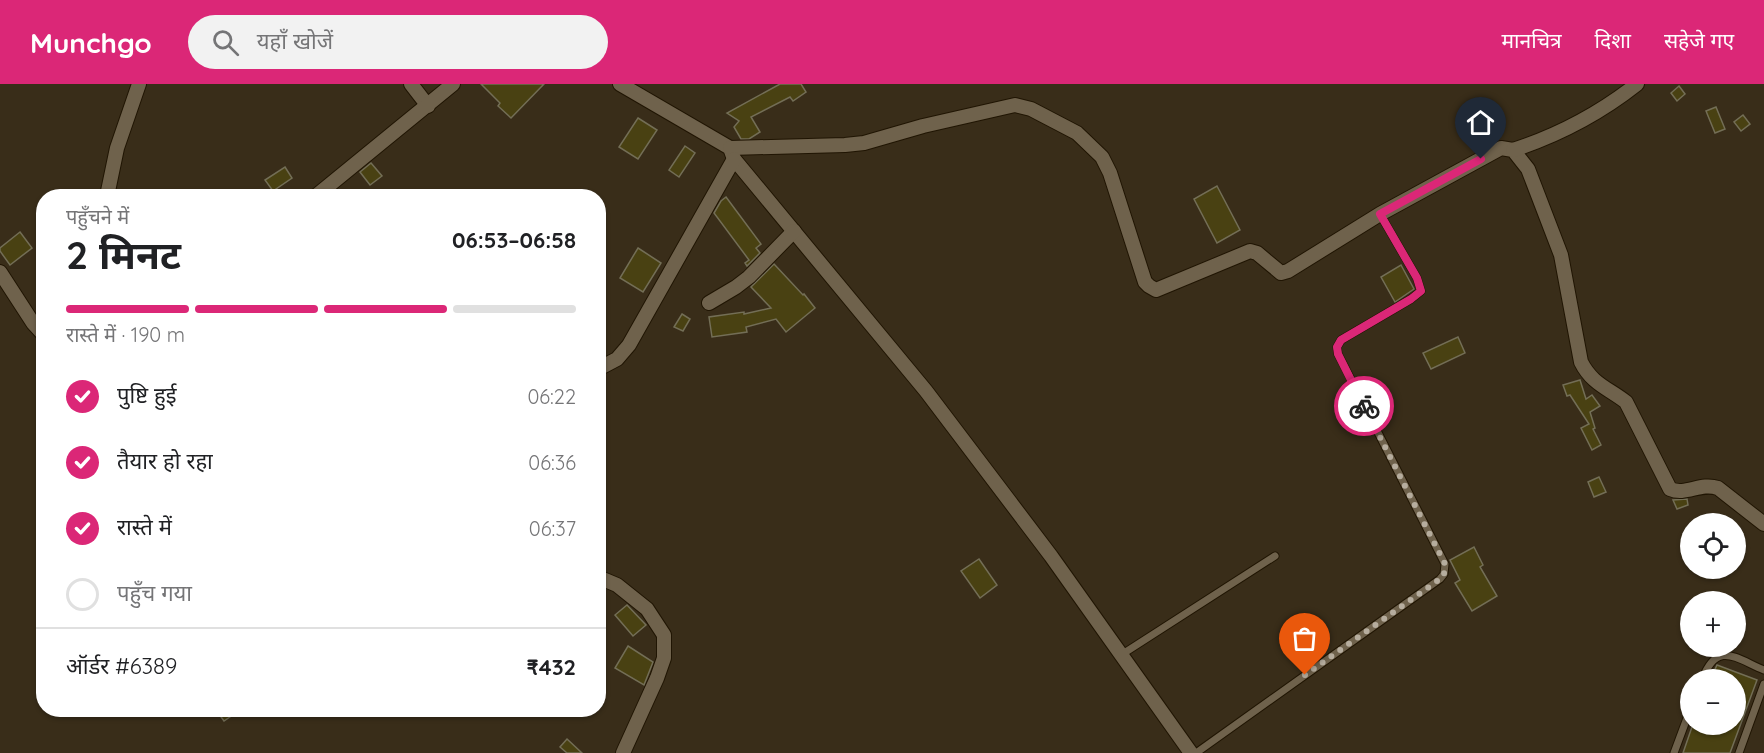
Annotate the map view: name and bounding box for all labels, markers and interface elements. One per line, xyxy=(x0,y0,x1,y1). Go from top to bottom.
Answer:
search box xyxy=(188,15,608,69)
text: Munchgo xyxy=(30,25,152,60)
icon: search xyxy=(209,26,242,59)
text: यहाँ खोजें xyxy=(257,27,333,55)
text: मानचित्र xyxy=(1502,27,1562,53)
text: दिशा xyxy=(1595,27,1631,53)
text: सहेजे गए xyxy=(1664,27,1734,53)
pin xyxy=(1455,97,1506,159)
icon: home xyxy=(1464,106,1497,139)
text: पहुँचने में xyxy=(66,204,129,229)
text: 06:53–06:58 xyxy=(452,226,576,254)
text: 2 मिनट xyxy=(66,230,181,279)
text: रास्ते में · 190 m xyxy=(66,322,185,347)
courier xyxy=(1334,376,1394,436)
icon: check xyxy=(66,380,99,413)
text: पुष्टि हुई xyxy=(117,381,177,409)
text: 06:22 xyxy=(527,384,576,409)
icon: bike xyxy=(1348,390,1381,423)
icon: check xyxy=(66,446,99,479)
text: तैयार हो रहा xyxy=(117,447,213,475)
text: 06:36 xyxy=(528,450,576,475)
icon: check xyxy=(66,512,99,545)
text: रास्ते में xyxy=(117,513,172,541)
map controls xyxy=(1680,513,1746,735)
button: locate xyxy=(1680,513,1746,579)
text: 06:37 xyxy=(529,516,576,541)
text: पहुँच गया xyxy=(117,579,192,607)
button: + xyxy=(1680,591,1746,657)
pin xyxy=(1279,613,1330,675)
icon: bag xyxy=(1288,622,1321,655)
text: ऑर्डर #6389 xyxy=(66,652,177,680)
text: ₹432 xyxy=(527,653,576,681)
button: − xyxy=(1680,669,1746,735)

